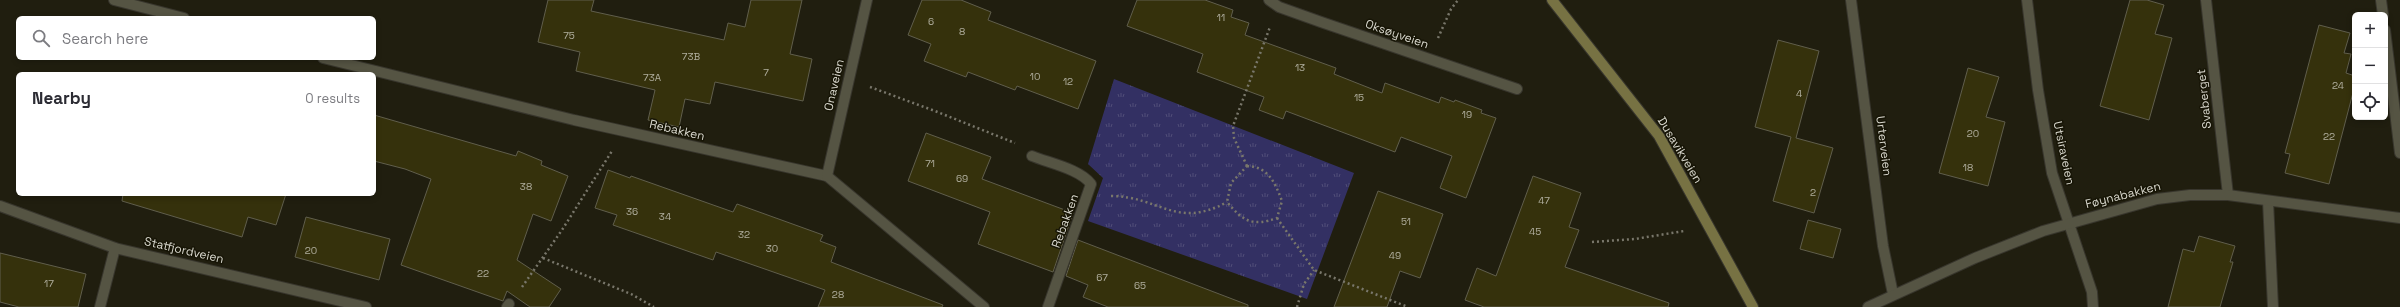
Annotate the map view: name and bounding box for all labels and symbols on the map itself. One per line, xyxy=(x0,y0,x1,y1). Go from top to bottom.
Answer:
house number: 11 xyxy=(1217,11,1225,24)
house number: 6 xyxy=(928,15,934,28)
street label: Oksøyveien xyxy=(1363,16,1431,52)
house number: 8 xyxy=(959,25,965,38)
house number: 75 xyxy=(563,29,575,42)
house number: 73B xyxy=(682,50,701,63)
street label: Onaveien xyxy=(820,58,848,112)
house number: 13 xyxy=(1295,61,1305,74)
house number: 7 xyxy=(763,66,769,79)
street label: Svaberget xyxy=(2193,68,2215,130)
house number: 10 xyxy=(1030,70,1040,83)
house number: 73A xyxy=(643,71,662,84)
house number: 12 xyxy=(1063,75,1073,88)
house number: 24 xyxy=(2332,79,2344,92)
house number: 4 xyxy=(1796,87,1802,100)
house number: 15 xyxy=(1354,91,1364,104)
house number: 19 xyxy=(1462,108,1472,121)
street label: Dusavikveien xyxy=(1654,114,1706,186)
street label: Urterveien xyxy=(1872,115,1896,177)
street label: Rebakken xyxy=(648,116,706,144)
street label: Utsiraveien xyxy=(2049,120,2079,186)
house number: 20 xyxy=(1967,127,1979,140)
house number: 22 xyxy=(2323,130,2335,143)
house number: 71 xyxy=(925,157,935,170)
house number: 18 xyxy=(1963,161,1973,174)
house number: 69 xyxy=(956,172,968,185)
street label: Føynabakken xyxy=(2084,178,2162,212)
house number: 38 xyxy=(520,180,532,193)
house number: 2 xyxy=(1810,186,1816,199)
street label: Rebakken xyxy=(1048,192,1082,250)
house number: 47 xyxy=(1538,194,1550,207)
house number: 36 xyxy=(626,205,638,218)
house number: 34 xyxy=(659,210,671,223)
house number: 51 xyxy=(1401,215,1411,228)
house number: 45 xyxy=(1529,225,1541,238)
house number: 32 xyxy=(738,228,750,241)
street label: Statfjordveien xyxy=(143,233,225,267)
house number: 30 xyxy=(766,242,778,255)
house number: 20 xyxy=(305,244,317,257)
house number: 49 xyxy=(1389,249,1401,262)
house number: 22 xyxy=(477,267,489,280)
house number: 67 xyxy=(1096,271,1108,284)
house number: 17 xyxy=(44,277,54,290)
house number: 65 xyxy=(1134,279,1146,292)
house number: 28 xyxy=(832,288,844,301)

